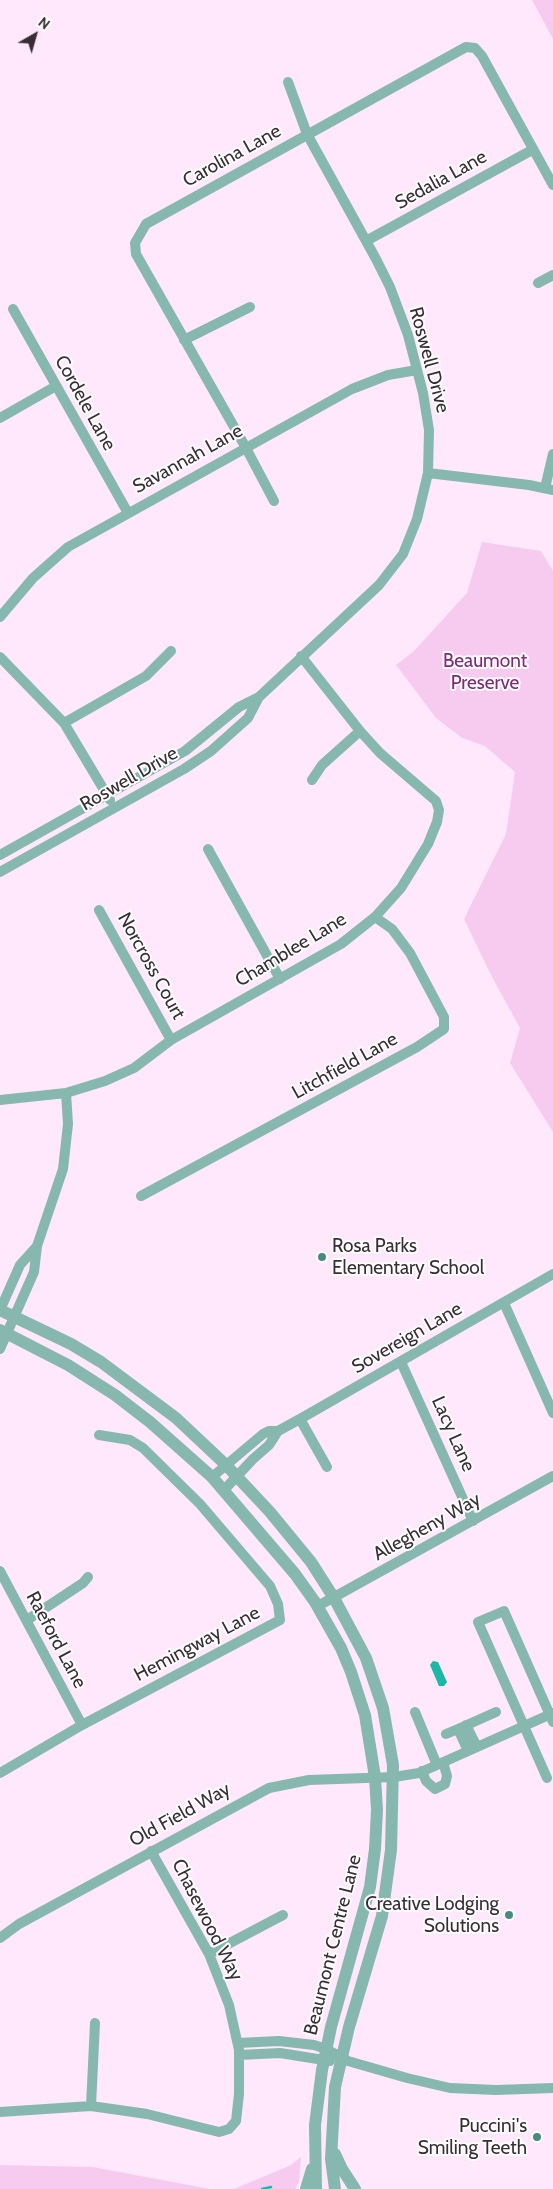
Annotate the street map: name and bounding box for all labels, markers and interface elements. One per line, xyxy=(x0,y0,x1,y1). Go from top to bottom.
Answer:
north arrow xyxy=(10,10,60,60)
text: N xyxy=(35,13,54,33)
street label: Carolina Lane xyxy=(179,120,285,192)
street label: Sedalia Lane xyxy=(391,145,491,215)
street label: Roswell Drive xyxy=(404,305,454,415)
street label: Cordele Lane xyxy=(50,351,120,455)
street label: Savannah Lane xyxy=(129,419,247,499)
park label: Beaumont Preserve xyxy=(443,650,527,694)
street label: Roswell Drive xyxy=(76,742,182,816)
street label: Chamblee Lane xyxy=(231,908,351,992)
street label: Norcross Court xyxy=(112,909,190,1023)
street label: Litchfield Lane xyxy=(288,1028,402,1104)
place label: Rosa Parks Elementary School xyxy=(332,1235,484,1279)
marker: Rosa Parks Elementary School xyxy=(316,1251,328,1263)
street label: Sovereign Lane xyxy=(348,1297,466,1379)
street label: Lacy Lane xyxy=(426,1393,480,1475)
street label: Allegheny Way xyxy=(369,1488,485,1566)
street label: Raeford Lane xyxy=(21,1588,91,1692)
street label: Hemingway Lane xyxy=(130,1601,264,1687)
street label: Old Field Way xyxy=(125,1778,235,1852)
street label: Beaumont Centre Lane xyxy=(300,1852,366,2038)
street label: Chasewood Way xyxy=(167,1855,247,1985)
place label: Creative Lodging Solutions xyxy=(365,1893,499,1937)
marker: Creative Lodging Solutions xyxy=(503,1909,515,1921)
place label: Puccini's Smiling Teeth xyxy=(418,2115,527,2159)
marker: Puccini's Smiling Teeth xyxy=(531,2131,543,2143)

